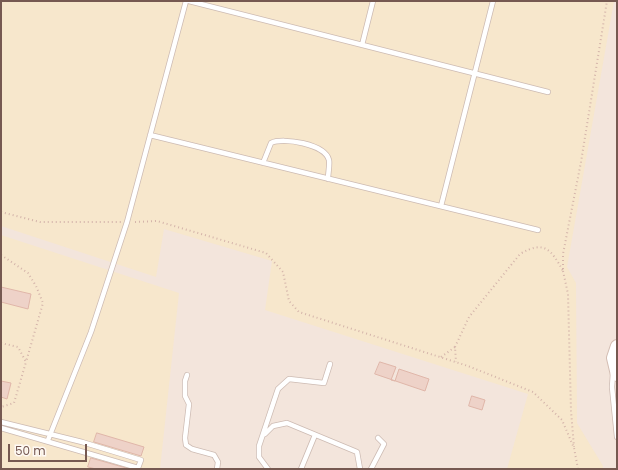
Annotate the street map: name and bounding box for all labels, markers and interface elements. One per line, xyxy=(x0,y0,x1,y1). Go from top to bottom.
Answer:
scale bar xyxy=(10,436,89,462)
text: 50 m xyxy=(15,442,46,459)

